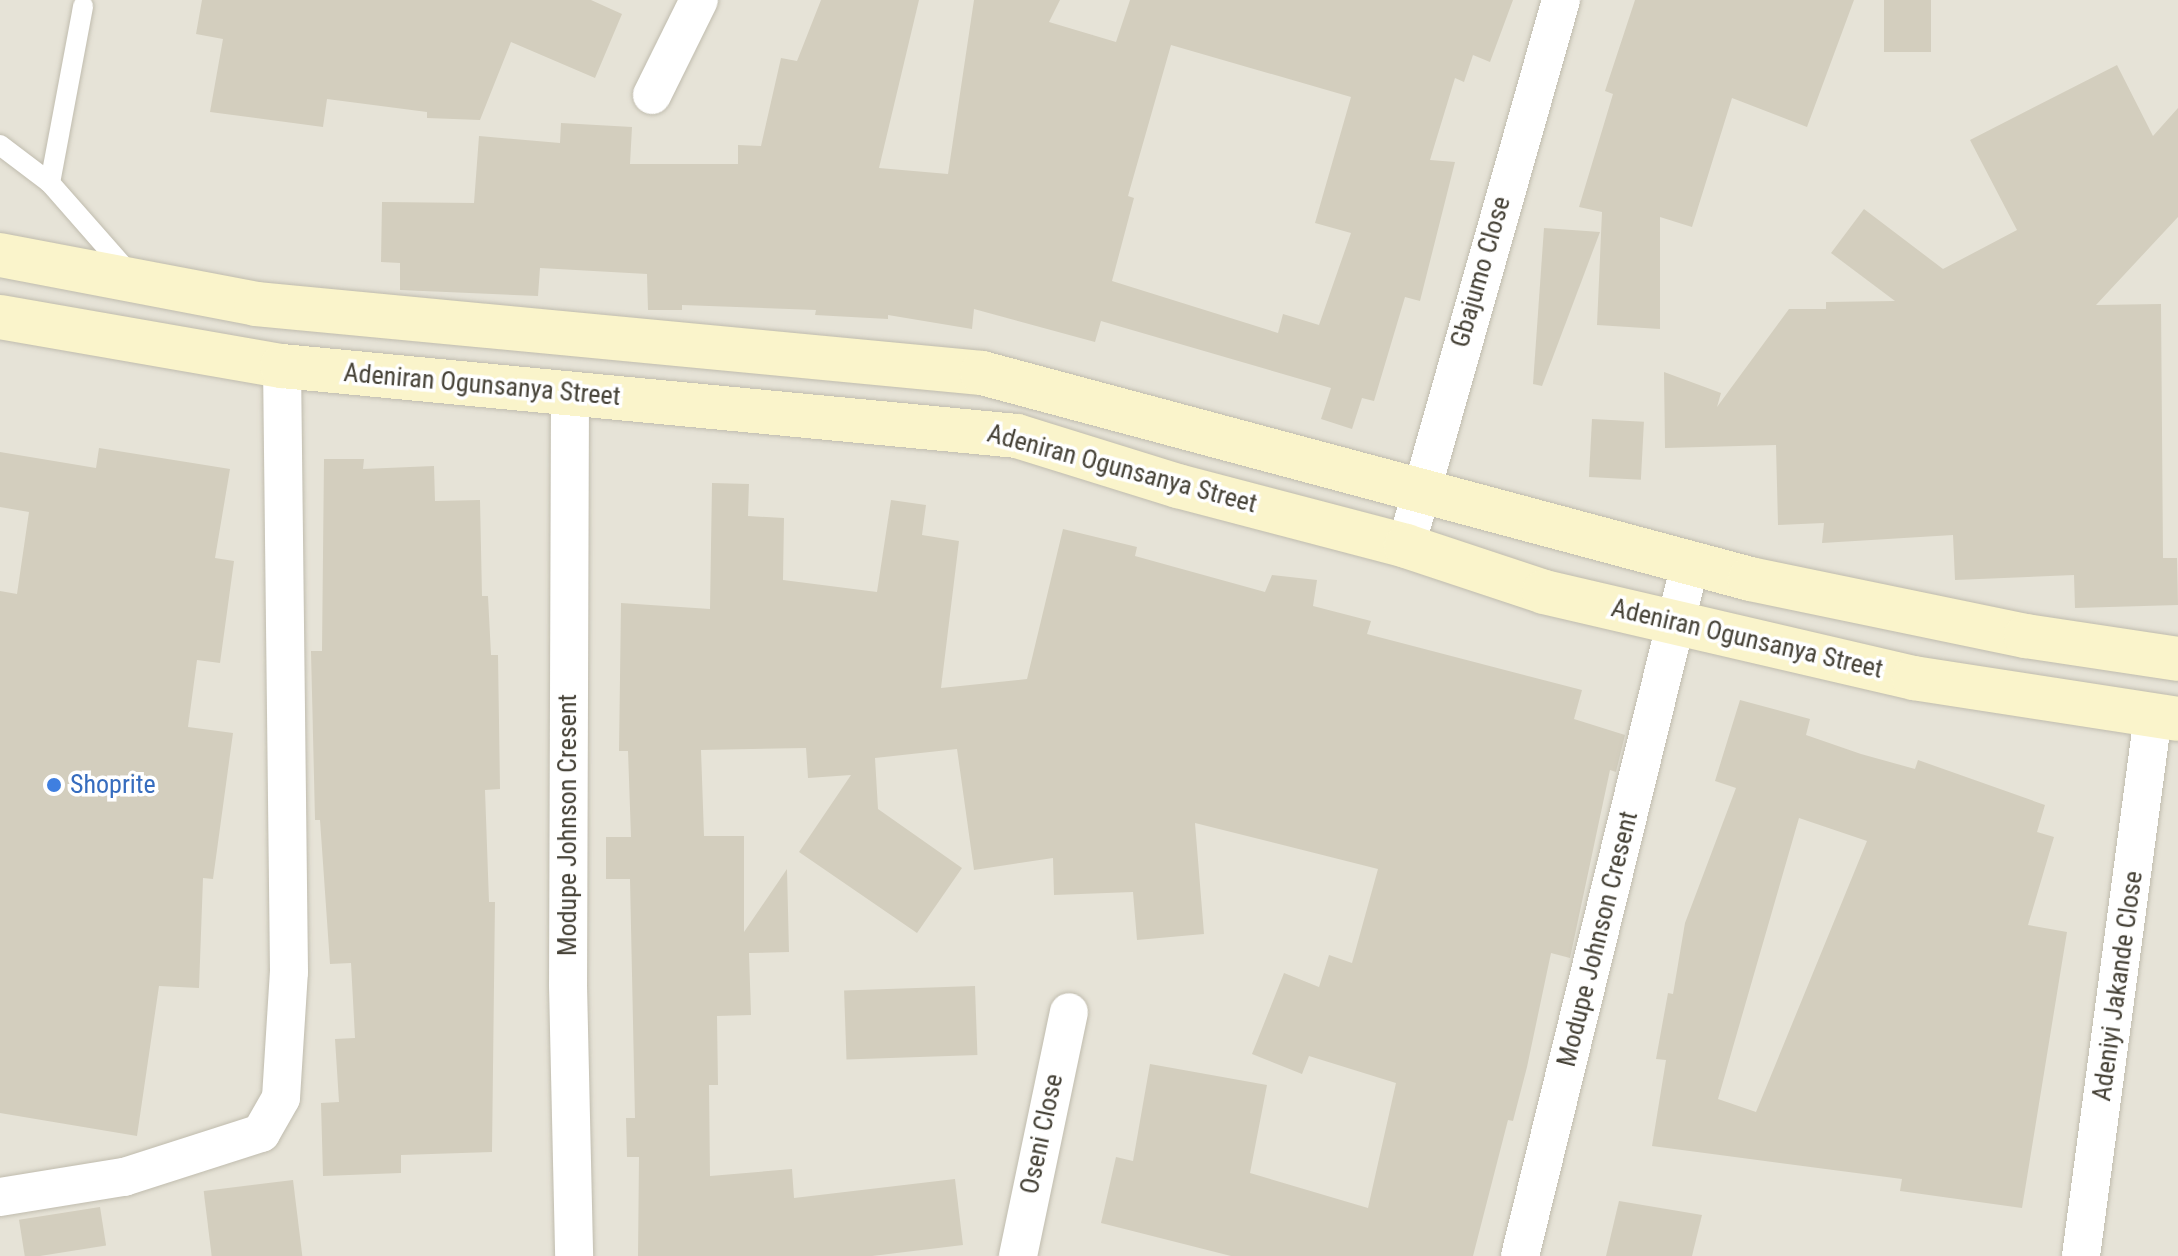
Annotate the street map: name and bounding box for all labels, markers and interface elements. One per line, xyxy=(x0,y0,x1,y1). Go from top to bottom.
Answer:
street label: Gbajumo Close xyxy=(1445,193,1517,351)
street label: Adeniran Ogunsanya Street xyxy=(342,357,622,413)
street label: Adeniran Ogunsanya Street xyxy=(984,418,1260,520)
street label: Adeniran Ogunsanya Street xyxy=(1608,593,1886,685)
street label: Modupe Johnson Cresent xyxy=(552,694,584,956)
place label: Shoprite xyxy=(70,769,156,801)
marker: Shoprite xyxy=(45,776,63,794)
street label: Modupe Johnson Cresent xyxy=(1551,808,1645,1070)
street label: Adeniyi Jakande Close xyxy=(2086,869,2150,1103)
street label: Oseni Close xyxy=(1014,1071,1070,1197)

